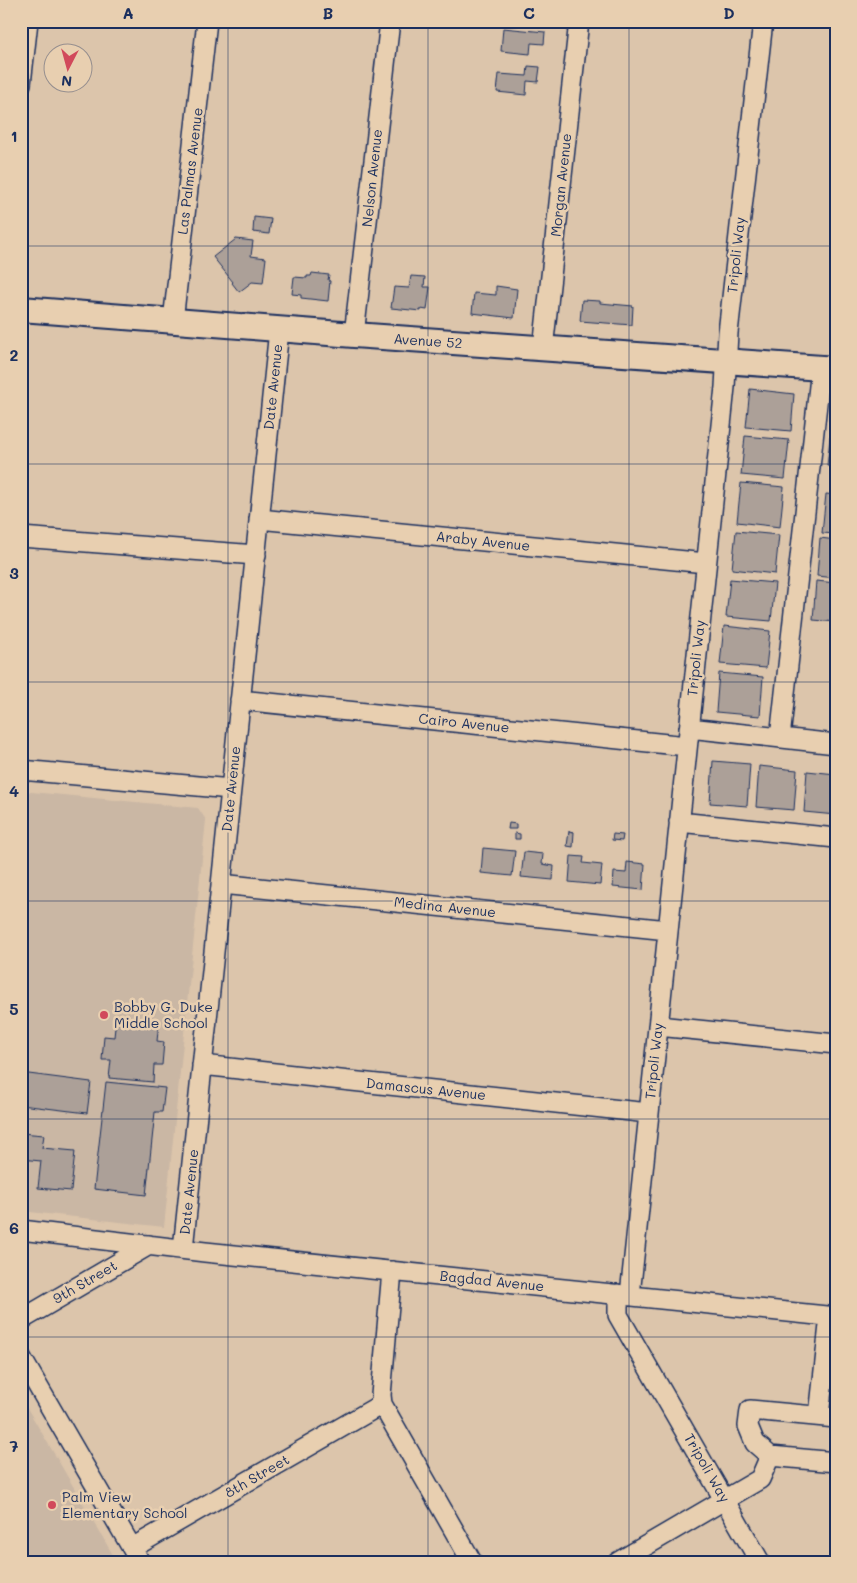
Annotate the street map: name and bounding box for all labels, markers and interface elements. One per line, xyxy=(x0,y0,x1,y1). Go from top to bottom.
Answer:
text: A xyxy=(122,2,134,23)
text: B xyxy=(323,2,333,23)
text: C xyxy=(523,2,535,23)
text: D xyxy=(723,2,735,23)
north arrow xyxy=(42,42,92,92)
text: N xyxy=(60,71,73,91)
street label: Las Palmas Avenue xyxy=(172,106,207,236)
text: 1 xyxy=(10,125,18,146)
street label: Nelson Avenue xyxy=(357,128,386,228)
street label: Morgan Avenue xyxy=(546,132,575,238)
street label: Tripoli Way xyxy=(722,216,749,294)
street label: Avenue 52 xyxy=(393,329,463,352)
street label: Date Avenue xyxy=(259,343,286,431)
text: 2 xyxy=(10,344,19,365)
street label: Araby Avenue xyxy=(435,526,531,555)
text: 3 xyxy=(9,562,19,583)
street label: Tripoli Way xyxy=(682,619,709,697)
street label: Cairo Avenue xyxy=(418,708,510,737)
street label: Date Avenue xyxy=(217,745,244,833)
text: 4 xyxy=(9,780,19,801)
street label: Medina Avenue xyxy=(393,892,497,921)
place label: Bobby G. Duke Middle School xyxy=(114,997,213,1032)
text: 5 xyxy=(9,998,19,1019)
marker: Bobby G. Duke Middle School xyxy=(98,1009,110,1021)
street label: Tripoli Way xyxy=(640,1022,667,1100)
street label: Damascus Avenue xyxy=(365,1073,487,1104)
street label: Date Avenue xyxy=(175,1148,202,1236)
text: 6 xyxy=(9,1217,19,1238)
street label: 9th Street xyxy=(49,1255,120,1308)
street label: Bagdad Avenue xyxy=(439,1266,545,1295)
street label: Tripoli Way xyxy=(680,1430,735,1506)
text: 7 xyxy=(10,1435,19,1456)
street label: 8th Street xyxy=(221,1449,292,1502)
place label: Palm View Elementary School xyxy=(62,1487,188,1522)
marker: Palm View Elementary School xyxy=(46,1499,58,1511)

